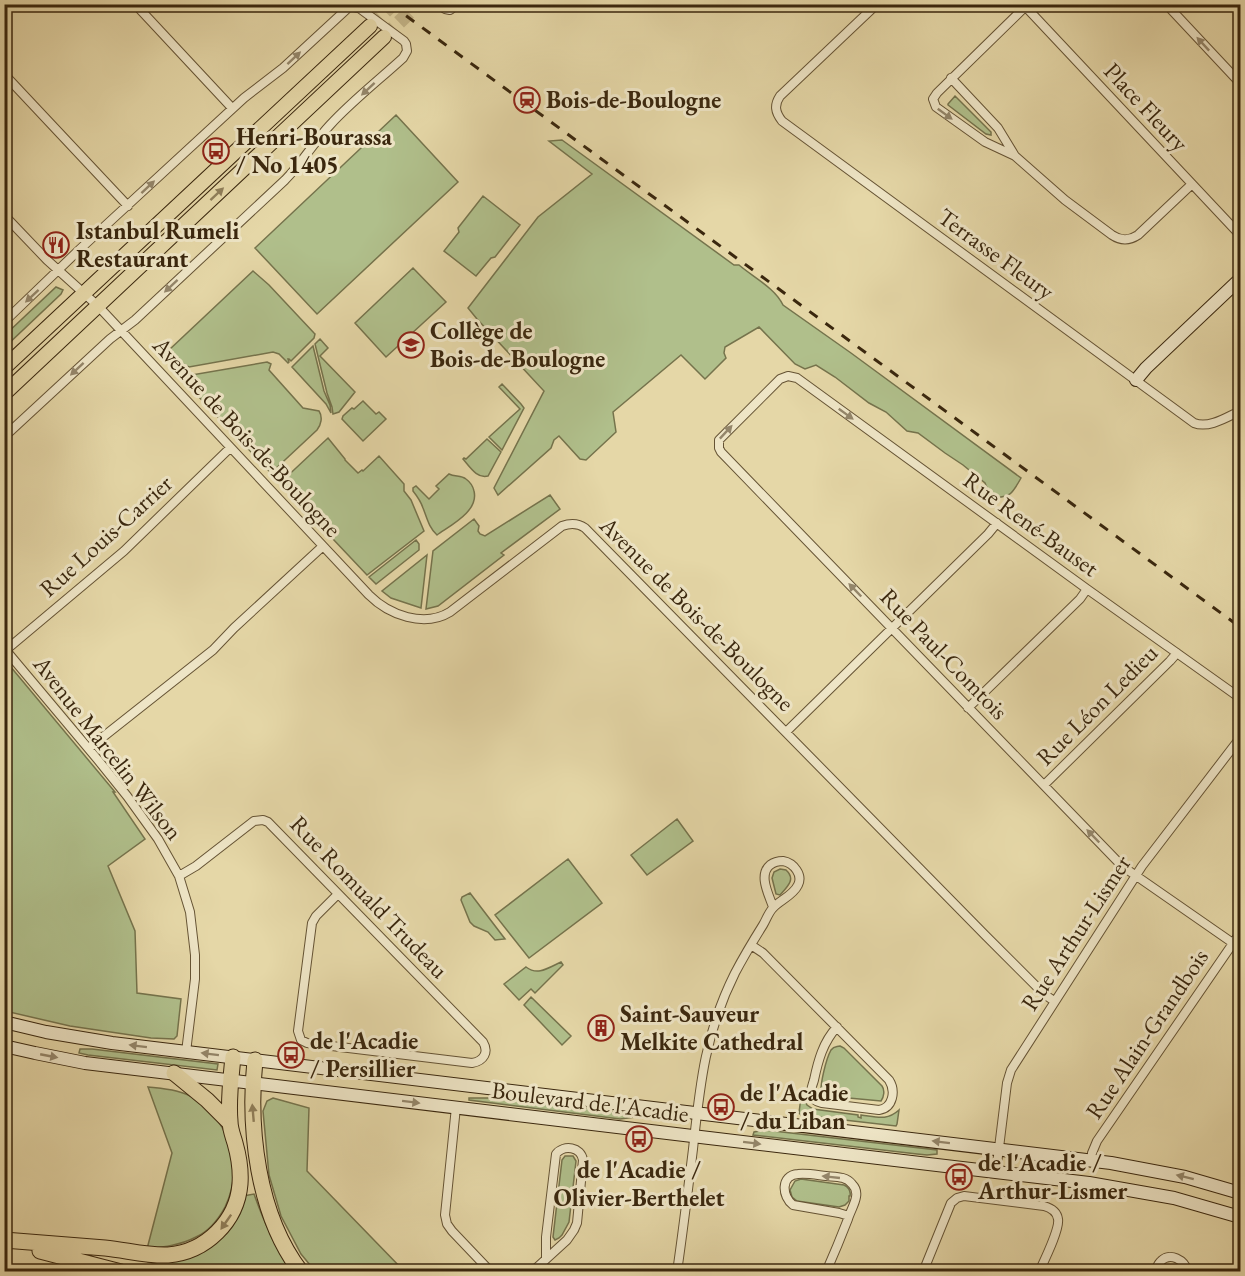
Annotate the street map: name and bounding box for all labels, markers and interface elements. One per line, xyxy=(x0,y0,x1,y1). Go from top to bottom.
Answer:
one-way arrow xyxy=(1197,37,1211,51)
one-way arrow xyxy=(286,51,301,65)
street label: Place Fleury xyxy=(1097,56,1196,158)
one-way arrow xyxy=(361,82,376,95)
place label: Bois-de-Boulogne xyxy=(546,84,721,116)
station icon: Bois-de-Boulogne xyxy=(512,85,542,115)
one-way arrow xyxy=(937,108,953,120)
place label: Henri-Bourassa / No 1405 xyxy=(236,121,392,180)
bus stop icon: Henri-Bourassa / No 1405 xyxy=(201,136,231,166)
one-way arrow xyxy=(140,180,155,194)
one-way arrow xyxy=(209,188,224,201)
street label: Terrasse Fleury xyxy=(932,201,1061,307)
place label: Istanbul Rumeli Restaurant xyxy=(76,215,239,274)
restaurant icon: Istanbul Rumeli Restaurant xyxy=(41,230,71,260)
one-way arrow xyxy=(163,279,178,293)
one-way arrow xyxy=(25,289,39,303)
place label: Collège de Bois-de-Boulogne xyxy=(430,315,605,375)
street label: Avenue de Bois-de-Boulogne xyxy=(146,329,348,543)
school or university icon: Collège de Bois-de-Boulogne xyxy=(396,330,426,360)
one-way arrow xyxy=(70,362,85,375)
one-way arrow xyxy=(838,408,854,420)
one-way arrow xyxy=(719,424,733,439)
street label: Rue René-Bauset xyxy=(957,464,1105,583)
street label: Rue Louis-Carrier xyxy=(33,468,179,604)
street label: Avenue de Bois-de-Boulogne xyxy=(593,509,801,718)
street label: Rue Paul-Comtois xyxy=(874,581,1015,726)
one-way arrow xyxy=(848,583,862,597)
street label: Rue Léon Ledieu xyxy=(1029,637,1164,772)
street label: Avenue Marcelin Wilson xyxy=(26,648,190,846)
street label: Rue Romuald Trudeau xyxy=(284,809,455,985)
one-way arrow xyxy=(1086,829,1100,843)
street label: Rue Arthur-Lismer xyxy=(1014,849,1137,1016)
street label: Rue Alain-Grandbois xyxy=(1078,943,1215,1125)
place label: Saint-Sauveur Melkite Cathedral xyxy=(620,998,804,1057)
building icon: Saint-Sauveur Melkite Cathedral xyxy=(586,1013,616,1043)
place label: de l'Acadie / Persillier xyxy=(310,1025,418,1084)
bus stop icon: de l'Acadie / Persillier xyxy=(276,1040,306,1070)
one-way arrow xyxy=(129,1041,148,1051)
one-way arrow xyxy=(200,1050,219,1059)
one-way arrow xyxy=(40,1052,59,1061)
street label: Boulevard de l'Acadie xyxy=(490,1074,690,1129)
place label: de l'Acadie / du Liban xyxy=(740,1077,848,1136)
bus stop icon: de l'Acadie / du Liban xyxy=(706,1092,736,1122)
one-way arrow xyxy=(402,1097,421,1107)
one-way arrow xyxy=(248,1104,258,1123)
bus stop icon: de l'Acadie / Olivier-Berthelet xyxy=(624,1124,654,1154)
one-way arrow xyxy=(932,1137,951,1147)
one-way arrow xyxy=(742,1138,761,1148)
place label: de l'Acadie / Arthur-Lismer xyxy=(977,1147,1128,1206)
place label: de l'Acadie / Olivier-Berthelet xyxy=(553,1154,725,1213)
bus stop icon: de l'Acadie / Arthur-Lismer xyxy=(944,1162,974,1192)
one-way arrow xyxy=(821,1172,840,1182)
one-way arrow xyxy=(1176,1172,1194,1182)
one-way arrow xyxy=(220,1213,232,1229)

